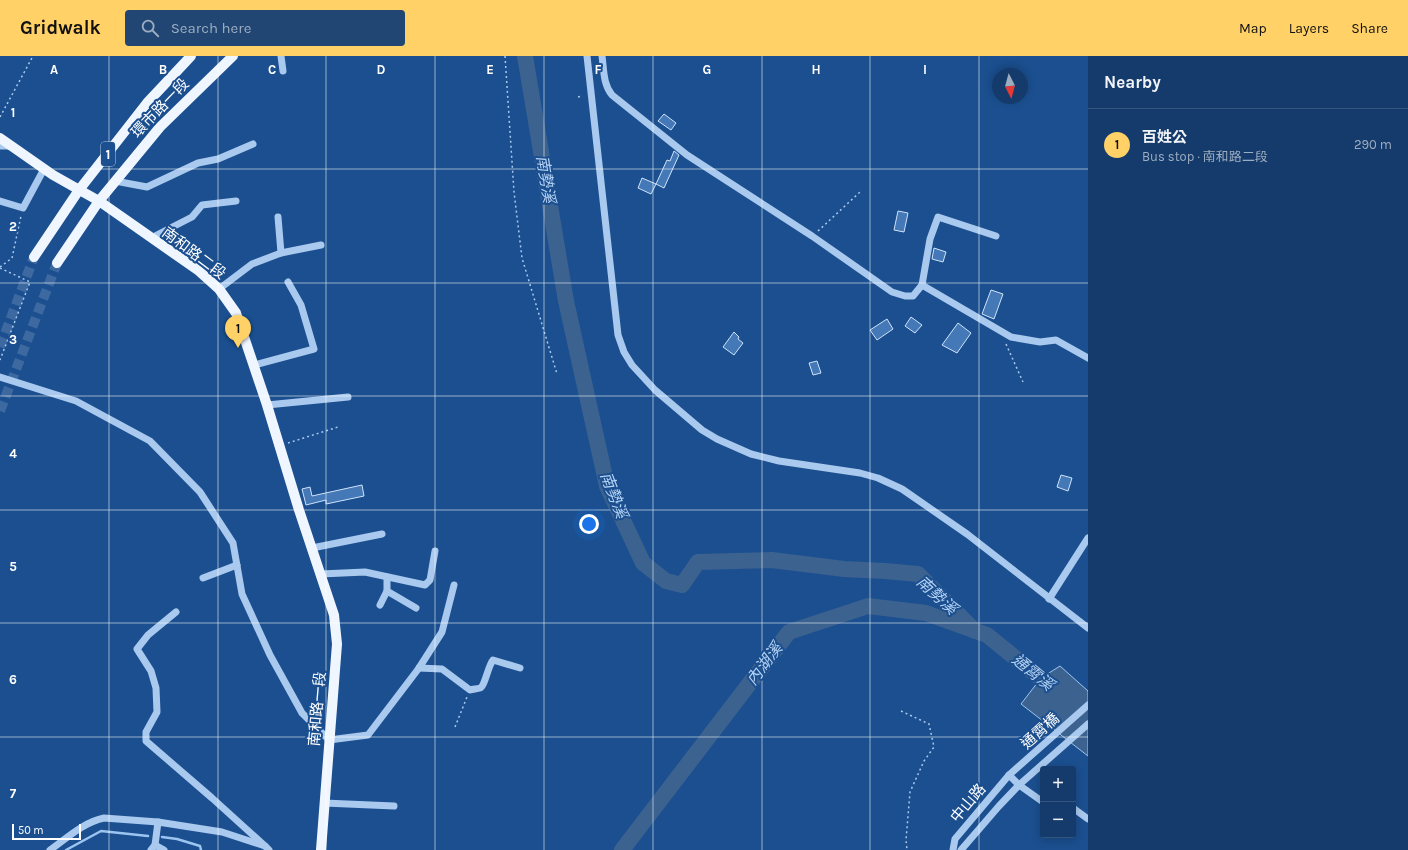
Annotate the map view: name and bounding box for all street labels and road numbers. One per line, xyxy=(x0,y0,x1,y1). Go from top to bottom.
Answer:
street label: 環市路一段 xyxy=(127,75,193,141)
road number: 1 xyxy=(101,142,115,166)
street label: 南和路二段 xyxy=(159,223,229,283)
street label: 南和路一段 xyxy=(305,671,329,747)
street label: 通霄橋 xyxy=(1017,709,1063,753)
street label: 中山路 xyxy=(947,780,989,826)

